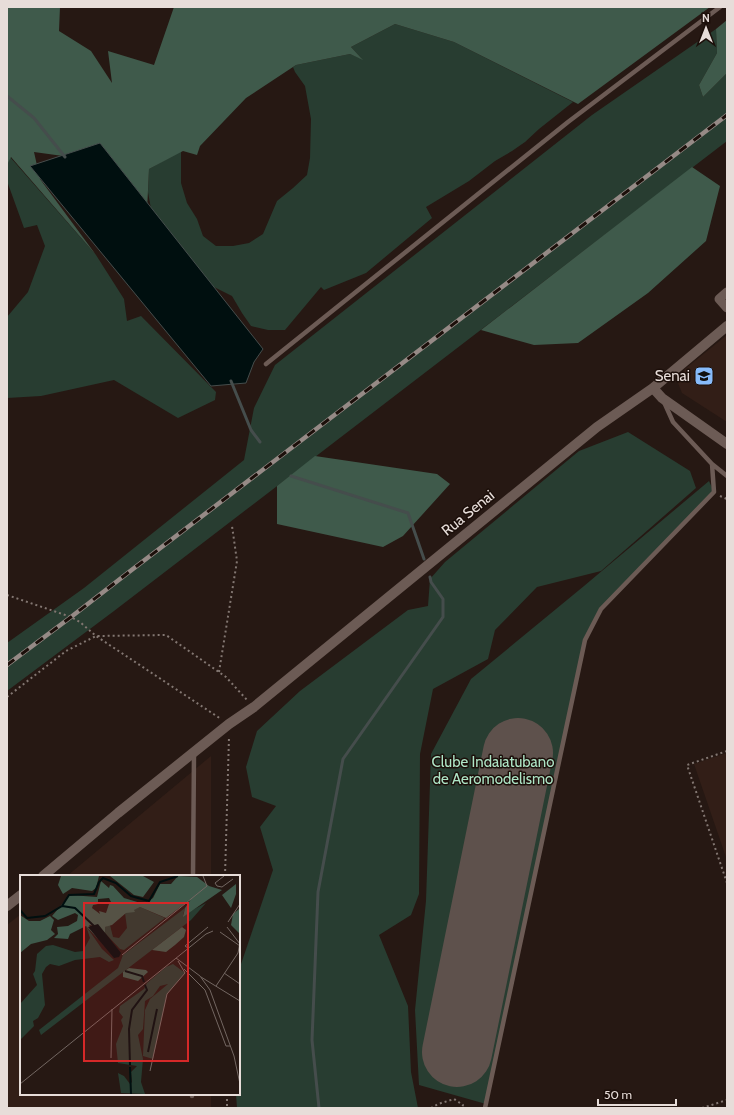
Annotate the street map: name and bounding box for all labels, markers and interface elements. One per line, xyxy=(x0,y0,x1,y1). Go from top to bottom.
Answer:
north arrow xyxy=(686,8,726,48)
text: N xyxy=(702,11,710,25)
school or university icon: Senai xyxy=(693,365,715,387)
place label: Senai xyxy=(655,367,690,385)
street label: Rua Senai xyxy=(438,486,498,540)
park label: Clube Indaiatubano de Aeromodelismo xyxy=(432,753,554,788)
inset map xyxy=(20,875,240,1095)
scale bar xyxy=(598,1081,676,1107)
text: 50 m xyxy=(604,1087,632,1102)

